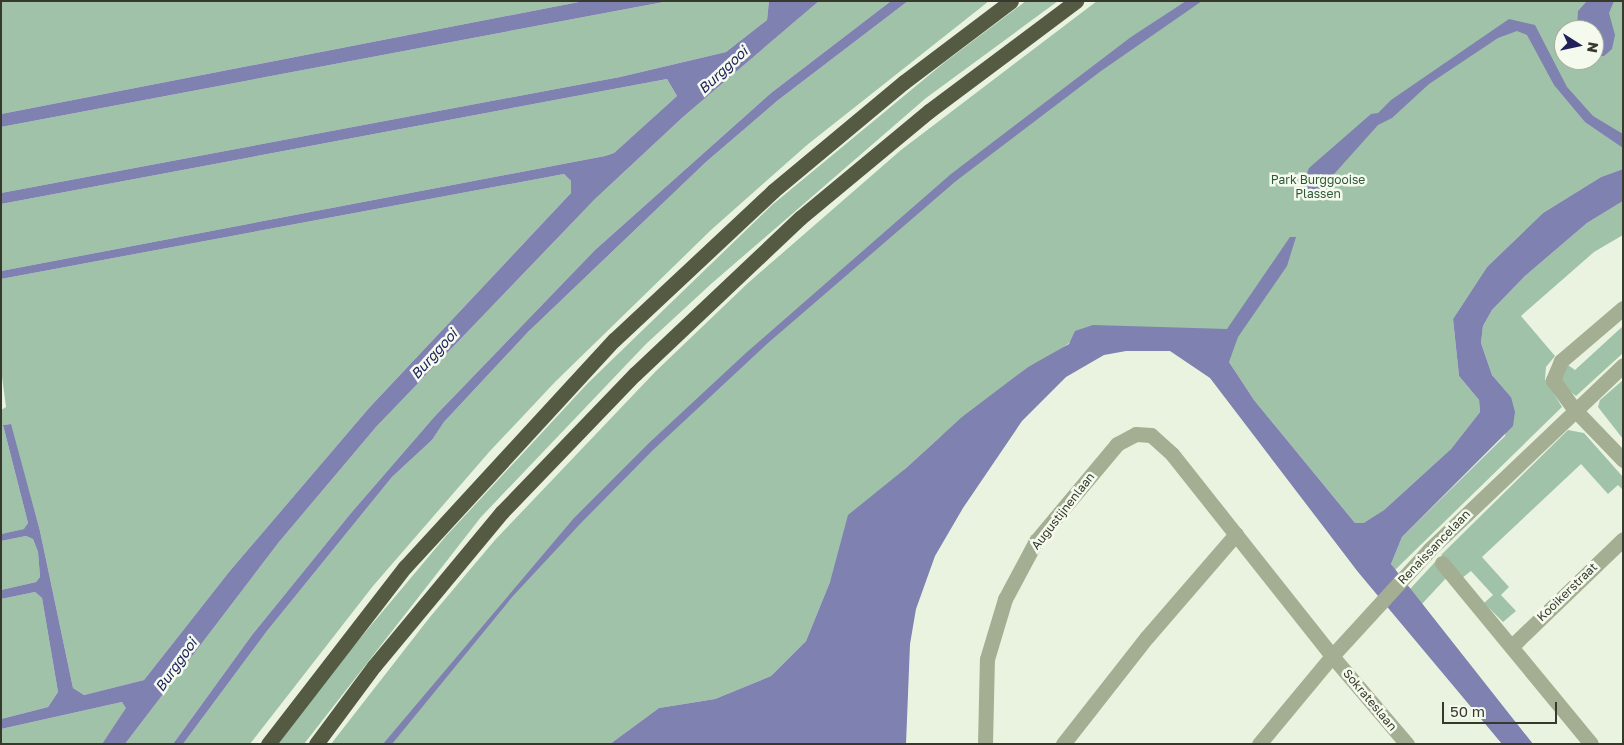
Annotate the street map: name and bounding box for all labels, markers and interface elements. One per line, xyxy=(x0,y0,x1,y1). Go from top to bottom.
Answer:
north arrow xyxy=(1554,20,1604,70)
text: N xyxy=(1584,41,1603,54)
water label: Burggooi xyxy=(695,43,751,97)
park label: Park Burggooise Plassen xyxy=(1271,173,1365,201)
water label: Burggooi xyxy=(407,326,461,382)
street label: Augustijnenlaan xyxy=(1028,470,1098,552)
street label: Renaissancelaan xyxy=(1395,507,1473,587)
street label: Kooikerstraat xyxy=(1534,560,1600,624)
water label: Burggooi xyxy=(152,635,200,695)
street label: Sokrateslaan xyxy=(1340,666,1400,734)
scale bar xyxy=(1444,692,1559,724)
text: 50 m xyxy=(1450,702,1485,720)

